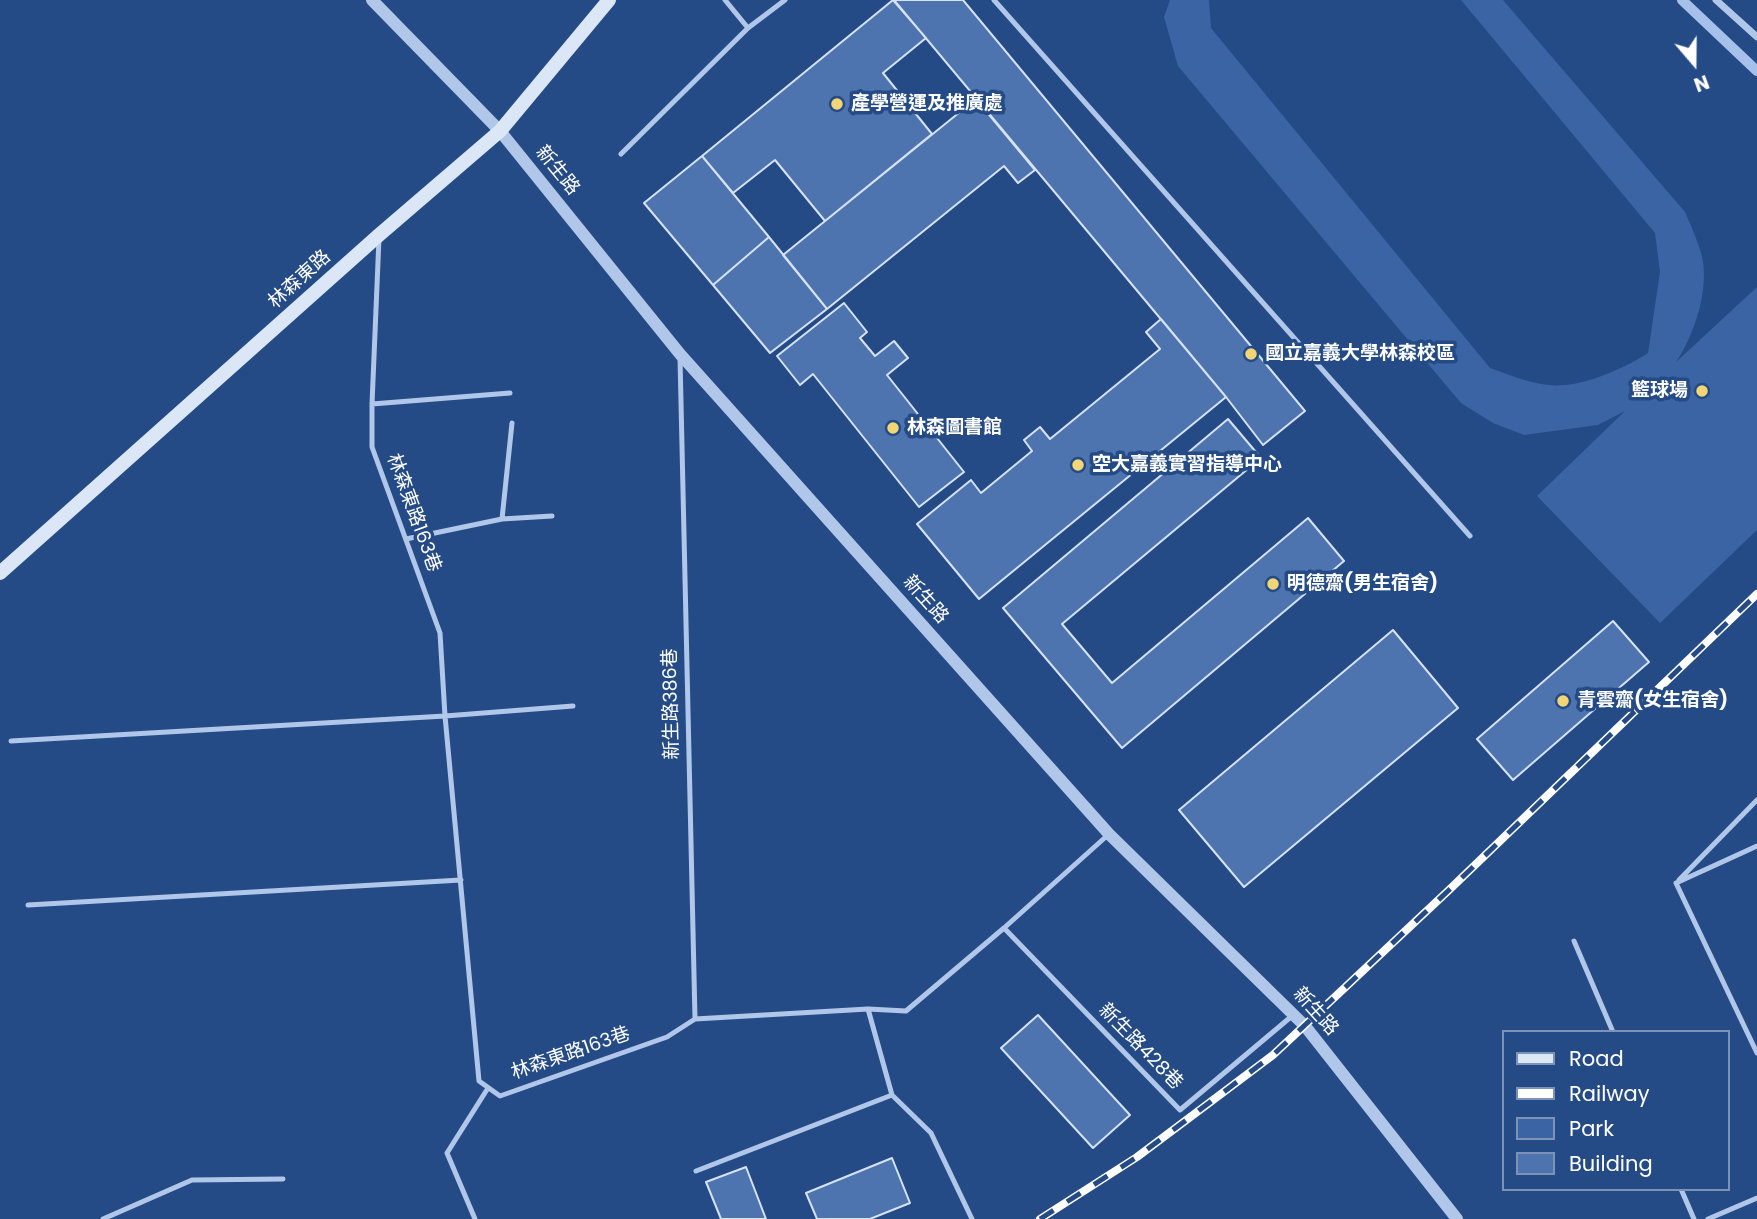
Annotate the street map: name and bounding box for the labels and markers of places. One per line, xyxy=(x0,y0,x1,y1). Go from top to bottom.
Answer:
place label: 產學營運及推廣處 xyxy=(851,93,1003,115)
marker: 產學營運及推廣處 xyxy=(829,96,845,112)
place label: 國立嘉義大學林森校區 xyxy=(1265,343,1455,365)
marker: 國立嘉義大學林森校區 xyxy=(1243,346,1259,362)
place label: 籃球場 xyxy=(1631,380,1688,402)
marker: 籃球場 xyxy=(1694,383,1710,399)
place label: 林森圖書館 xyxy=(907,417,1002,439)
marker: 林森圖書館 xyxy=(885,420,901,436)
place label: 空大嘉義實習指導中心 xyxy=(1092,454,1282,476)
marker: 空大嘉義實習指導中心 xyxy=(1070,457,1086,473)
place label: 明德齋(男生宿舍) xyxy=(1287,573,1438,595)
marker: 明德齋(男生宿舍) xyxy=(1265,576,1281,592)
place label: 青雲齋(女生宿舍) xyxy=(1577,690,1728,712)
marker: 青雲齋(女生宿舍) xyxy=(1555,693,1571,709)

